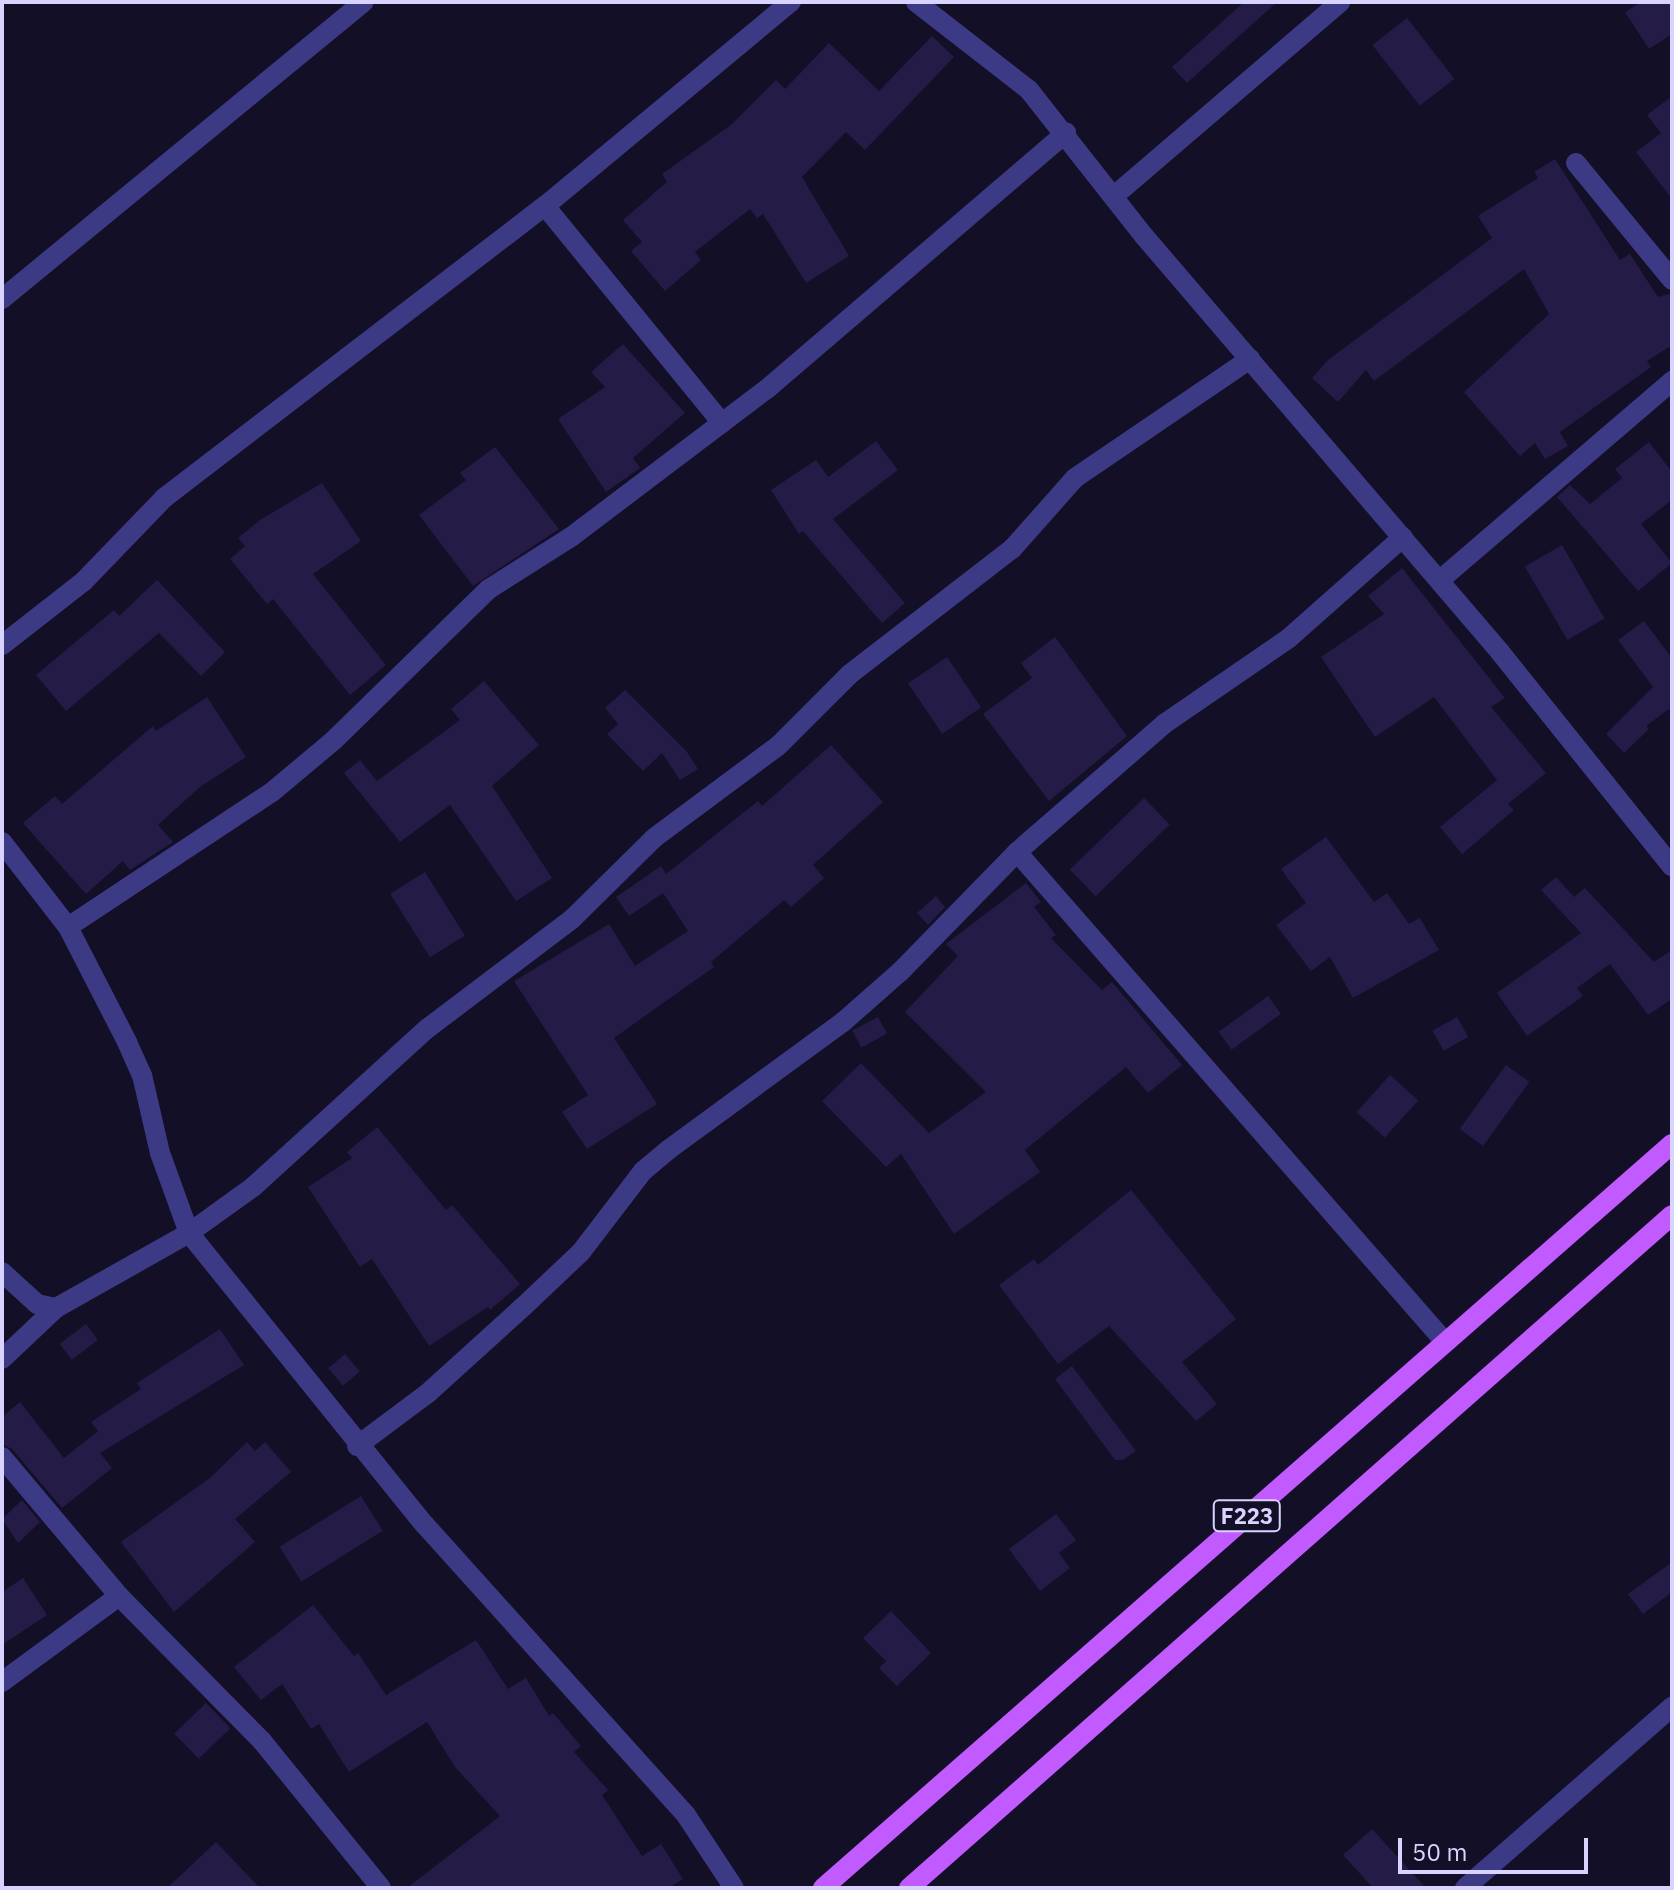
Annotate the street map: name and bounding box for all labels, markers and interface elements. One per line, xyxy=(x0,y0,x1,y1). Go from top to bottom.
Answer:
road number: F223 xyxy=(1211,1498,1283,1534)
scale bar xyxy=(1402,1822,1592,1872)
text: 50 m xyxy=(1412,1836,1467,1868)

